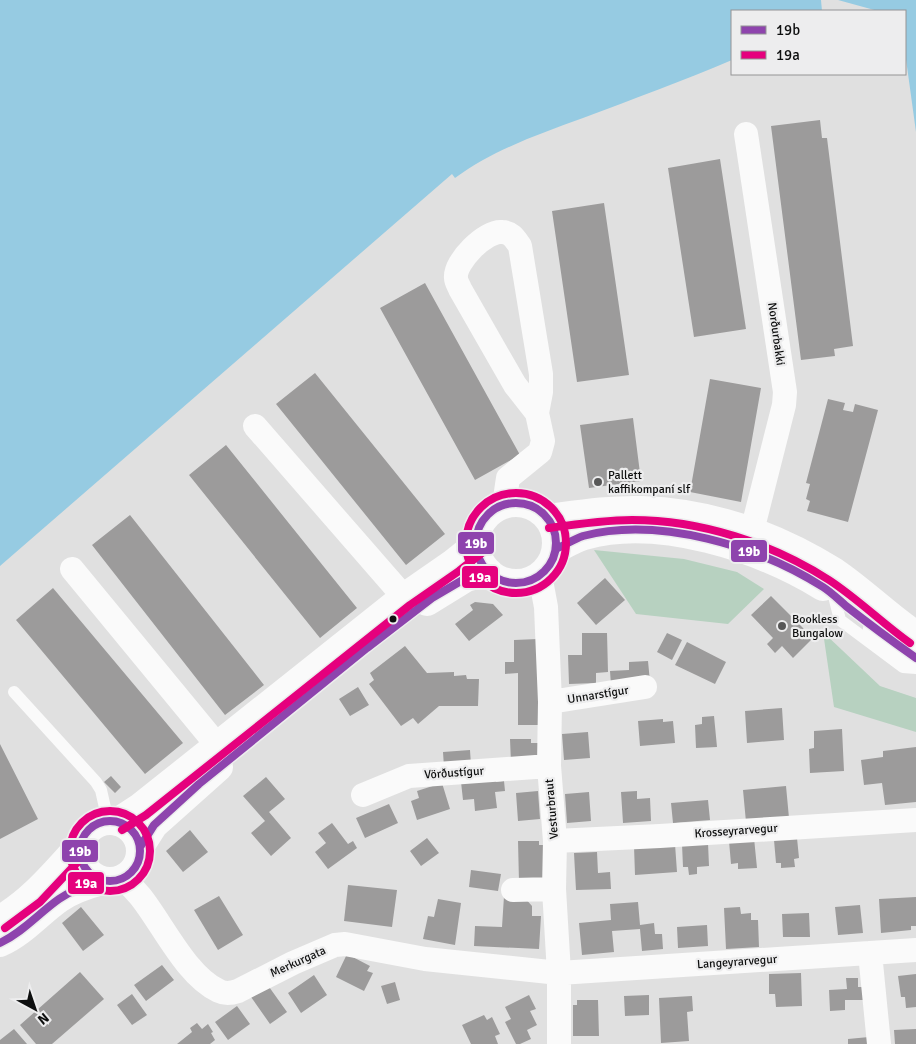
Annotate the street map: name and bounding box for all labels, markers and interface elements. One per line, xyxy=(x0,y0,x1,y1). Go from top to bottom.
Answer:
legend xyxy=(731,10,906,75)
text: 19b xyxy=(776,21,800,39)
text: 19a xyxy=(776,46,800,64)
street label: Norðurbakki xyxy=(764,301,788,367)
place label: Pallett kaffikompaní slf xyxy=(608,468,691,497)
marker: Pallett kaffikompaní slf xyxy=(592,476,604,488)
line badge: 19b xyxy=(457,531,495,555)
text: 19b xyxy=(465,535,488,552)
line badge: 19b xyxy=(730,539,768,563)
text: 19b xyxy=(738,543,761,560)
line badge: 19a xyxy=(461,565,499,589)
text: 19a xyxy=(469,569,491,586)
place label: Bookless Bungalow xyxy=(792,612,843,641)
unlabelled marker xyxy=(388,614,398,624)
marker: Bookless Bungalow xyxy=(776,620,788,632)
street label: Unnarstígur xyxy=(566,683,630,707)
street label: Vörðustígur xyxy=(424,763,485,783)
street label: Vesturbraut xyxy=(542,778,562,840)
street label: Krosseyrarvegur xyxy=(694,821,779,841)
line badge: 19b xyxy=(61,839,99,863)
text: 19b xyxy=(69,843,92,860)
line badge: 19a xyxy=(67,871,105,895)
text: 19a xyxy=(75,875,97,892)
street label: Merkurgata xyxy=(268,943,328,981)
street label: Langeyrarvegur xyxy=(696,952,778,972)
north arrow xyxy=(10,984,60,1034)
text: N xyxy=(34,1009,52,1028)

